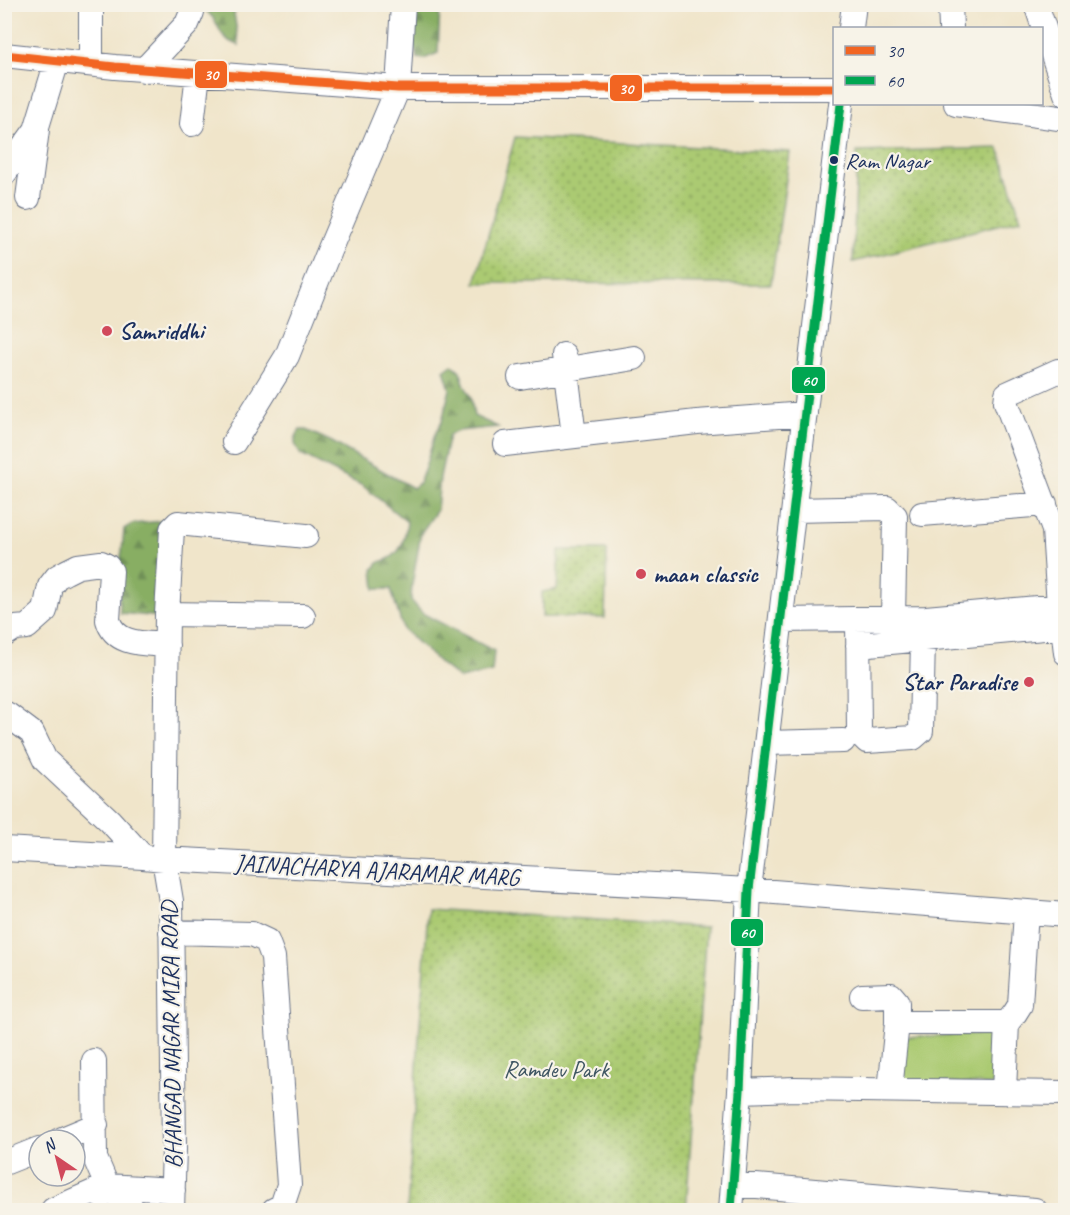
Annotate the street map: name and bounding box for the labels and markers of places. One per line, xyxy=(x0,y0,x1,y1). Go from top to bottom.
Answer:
place label: Ram Nagar xyxy=(845,147,932,175)
marker: Ram Nagar xyxy=(828,154,840,166)
place label: Samriddhi xyxy=(119,316,207,346)
marker: Samriddhi xyxy=(100,324,114,338)
place label: maan classic xyxy=(653,559,759,589)
marker: maan classic xyxy=(634,567,648,581)
place label: Star Paradise xyxy=(902,667,1019,697)
marker: Star Paradise xyxy=(1022,675,1036,689)

